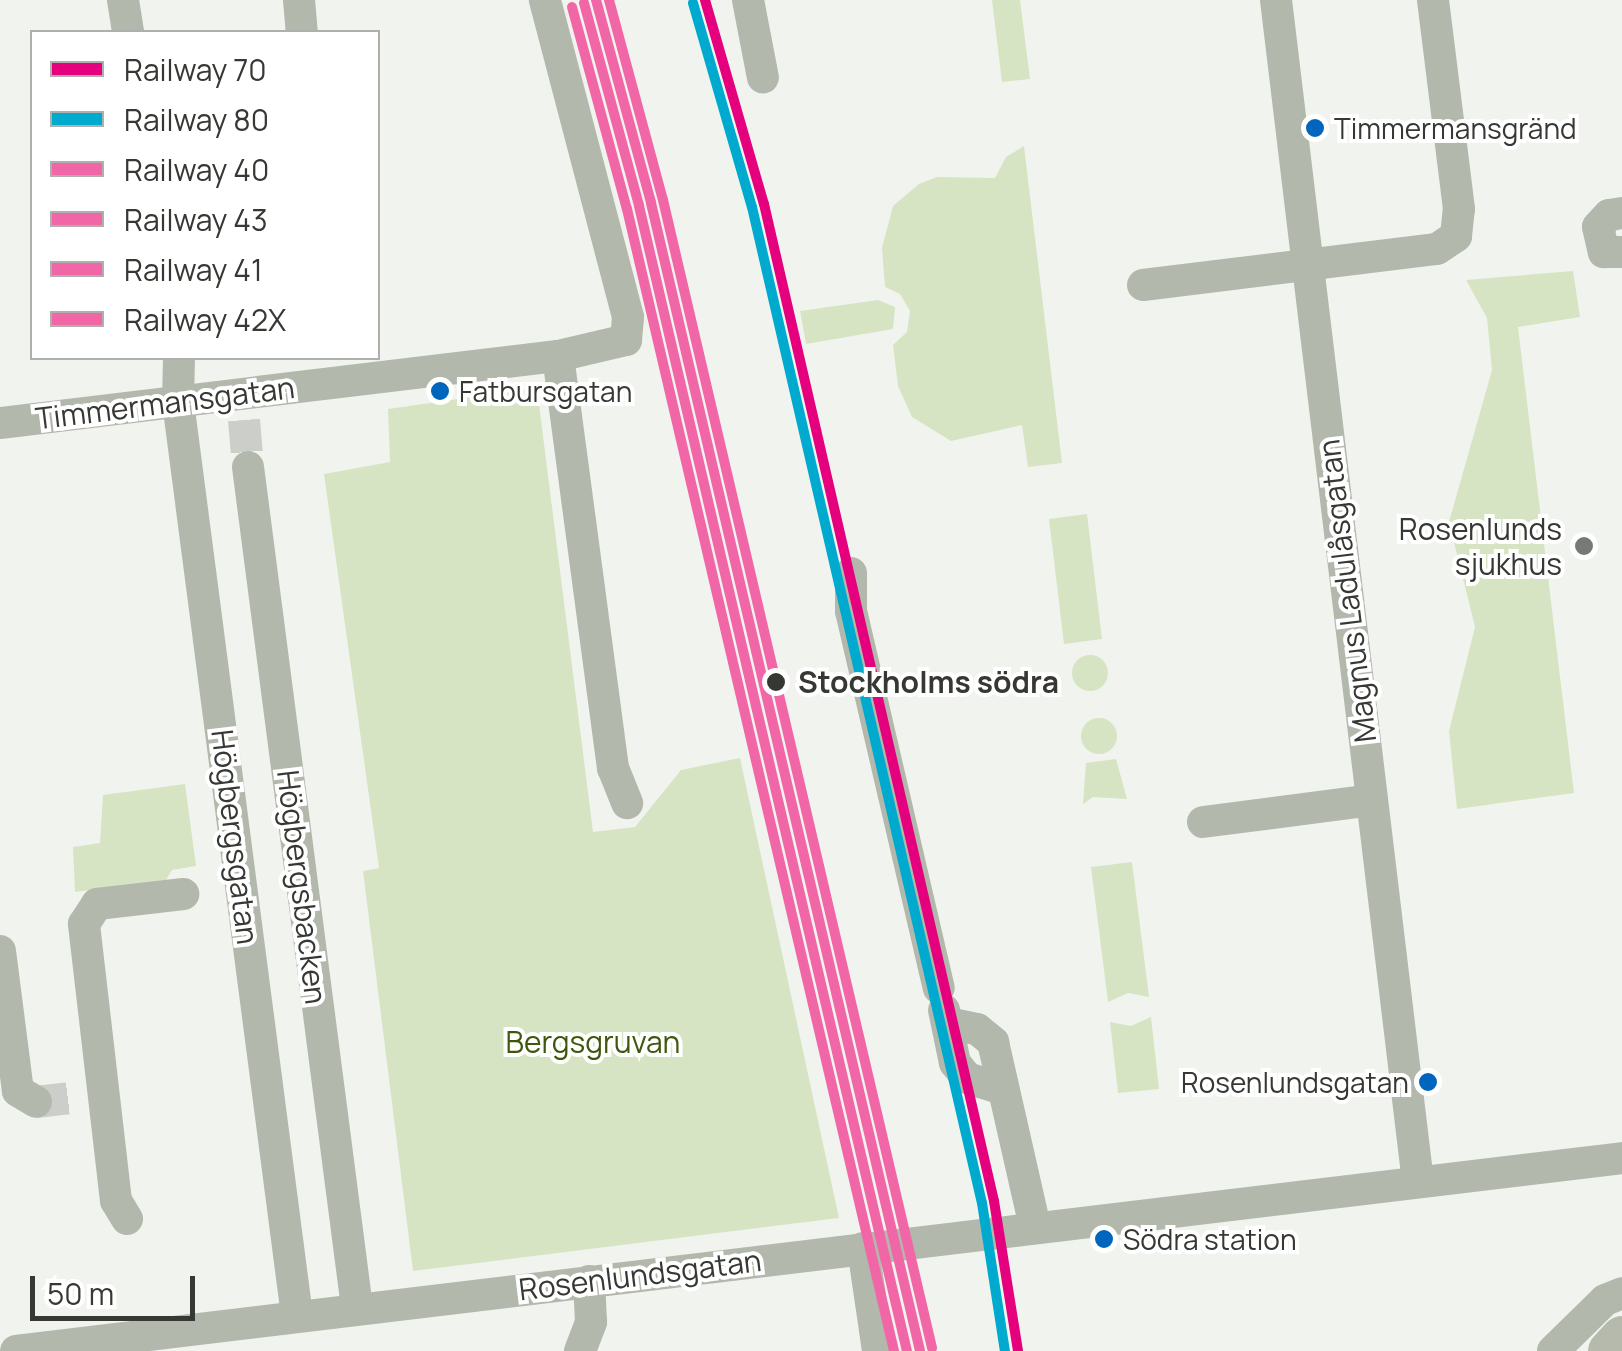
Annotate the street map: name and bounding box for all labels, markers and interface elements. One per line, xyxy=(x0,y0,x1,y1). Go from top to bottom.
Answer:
legend xyxy=(30,30,380,360)
text: Railway 70 xyxy=(124,49,267,90)
text: Railway 80 xyxy=(124,99,269,140)
place label: Timmermansgränd xyxy=(1334,111,1577,145)
marker: Timmermansgränd xyxy=(1305,118,1325,138)
text: Railway 40 xyxy=(124,149,269,190)
text: Railway 43 xyxy=(124,199,268,240)
text: Railway 41 xyxy=(124,249,263,290)
text: Railway 42X xyxy=(124,299,286,340)
street label: Timmermansgatan xyxy=(33,369,297,437)
place label: Fatbursgatan xyxy=(459,374,632,408)
marker: Fatbursgatan xyxy=(430,381,450,401)
street label: Magnus Ladulåsgatan xyxy=(1311,437,1383,745)
place label: Rosenlunds sjukhus xyxy=(1399,511,1562,582)
marker: Rosenlunds sjukhus xyxy=(1571,533,1597,559)
place label: Stockholms södra xyxy=(798,664,1059,700)
marker: Stockholms södra xyxy=(763,669,789,695)
street label: Högbergsgatan xyxy=(204,728,266,946)
street label: Högbergsbacken xyxy=(270,768,334,1006)
park label: Bergsgruvan xyxy=(506,1024,680,1060)
place label: Rosenlundsgatan xyxy=(1181,1065,1409,1099)
marker: Rosenlundsgatan xyxy=(1418,1072,1438,1092)
place label: Södra station xyxy=(1123,1222,1297,1256)
marker: Södra station xyxy=(1094,1229,1114,1249)
street label: Rosenlundsgatan xyxy=(517,1242,763,1308)
scale bar xyxy=(35,1256,200,1318)
text: 50 m xyxy=(47,1273,114,1314)

